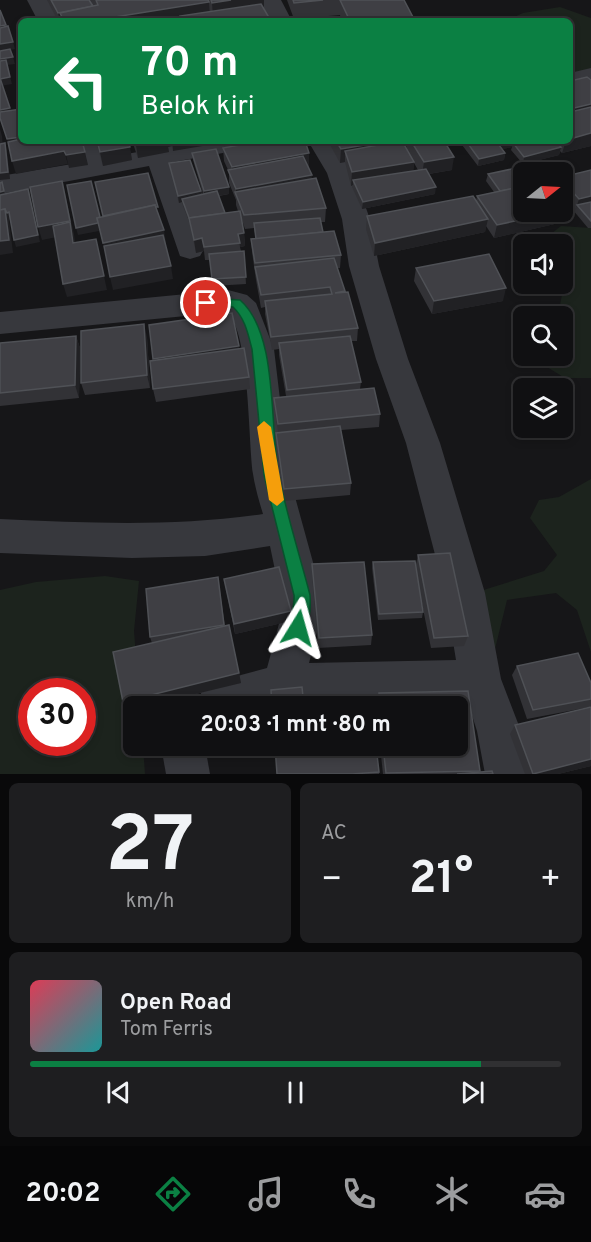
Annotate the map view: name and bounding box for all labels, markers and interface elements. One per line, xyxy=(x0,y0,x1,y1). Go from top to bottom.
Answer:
text: 70 m xyxy=(141,38,239,91)
icon: left xyxy=(42,42,120,120)
text: Belok kiri xyxy=(141,90,255,124)
north arrow xyxy=(513,162,573,222)
map controls xyxy=(513,162,573,438)
button: sound xyxy=(513,234,573,294)
pin xyxy=(180,277,231,328)
icon: arrive xyxy=(189,286,222,319)
button: search xyxy=(513,306,573,366)
button: layers xyxy=(513,378,573,438)
position arrow xyxy=(266,596,330,660)
speed limit sign: 30 xyxy=(18,678,96,756)
text: 20:03 · 1 mnt · 80 m xyxy=(200,712,391,739)
text: 27 xyxy=(106,800,194,899)
text: AC xyxy=(321,821,347,847)
text: 21° xyxy=(409,852,473,909)
text: − xyxy=(321,860,342,902)
text: + xyxy=(540,860,561,902)
text: km/h xyxy=(126,889,174,915)
text: Open Road xyxy=(120,990,232,1017)
text: Tom Ferris xyxy=(120,1017,213,1043)
icon: previous xyxy=(102,1076,135,1109)
icon: pause xyxy=(279,1076,312,1109)
icon: next xyxy=(456,1076,489,1109)
icon: directions xyxy=(152,1173,194,1215)
icon: music xyxy=(245,1173,287,1215)
icon: phone xyxy=(338,1173,380,1215)
icon: climate xyxy=(431,1173,473,1215)
icon: car xyxy=(524,1173,566,1215)
text: 20:02 xyxy=(25,1177,101,1211)

